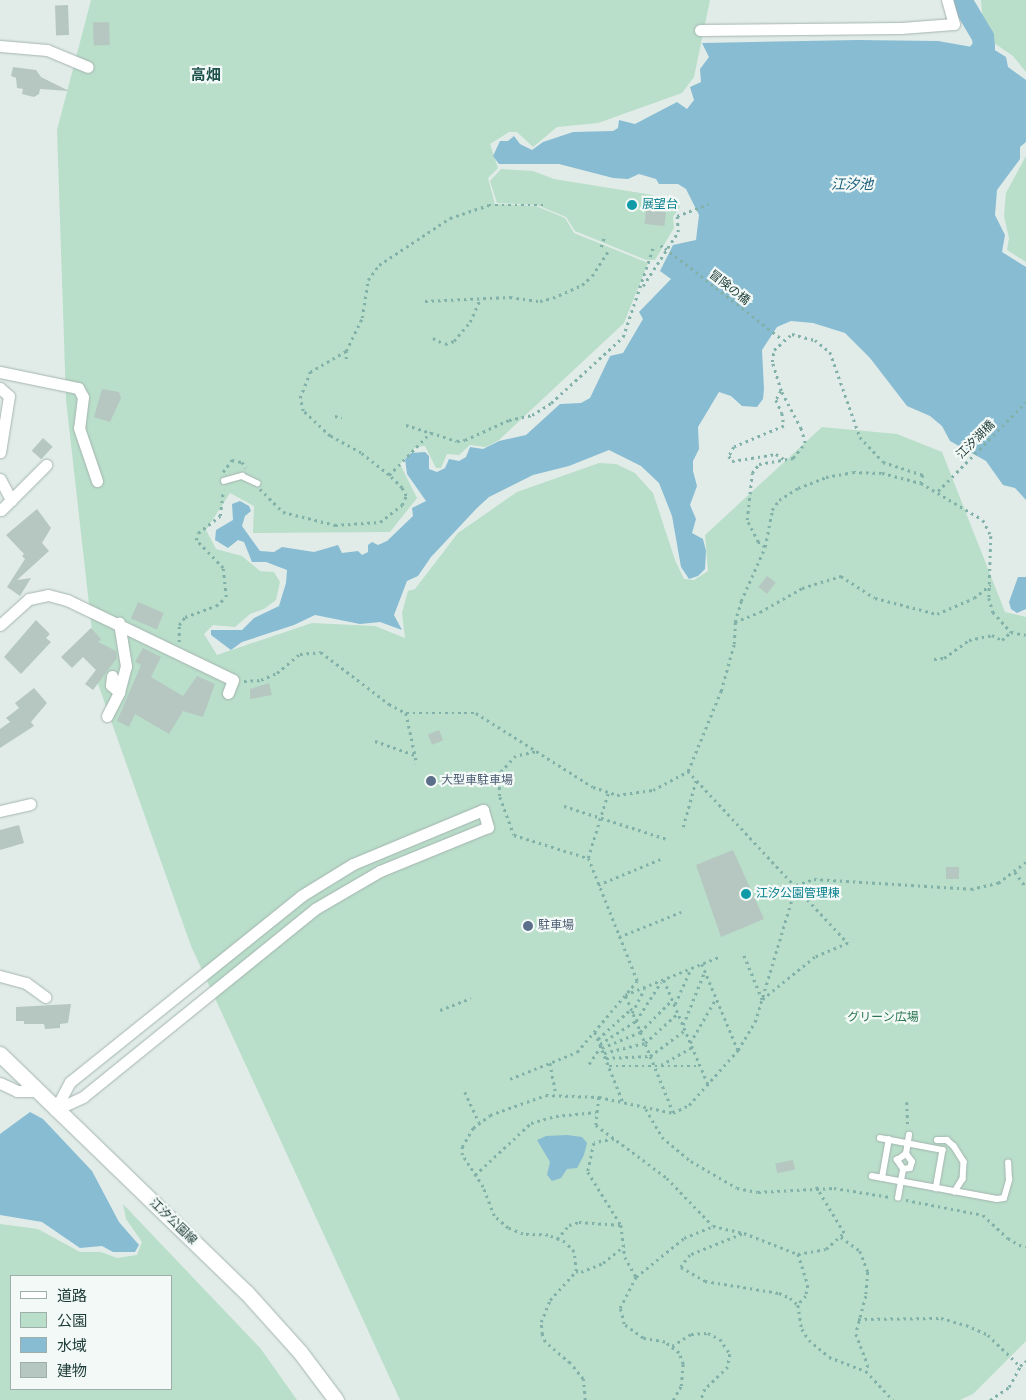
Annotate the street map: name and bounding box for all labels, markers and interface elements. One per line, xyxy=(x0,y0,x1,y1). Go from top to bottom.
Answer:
district label: 高畑 xyxy=(191,66,221,84)
water label: 江汐池 xyxy=(831,176,873,192)
place label: 展望台 xyxy=(642,198,678,212)
marker: 展望台 xyxy=(626,199,638,211)
street label: 冒険の橋 xyxy=(706,268,752,308)
street label: 江汐湖橋 xyxy=(954,418,998,462)
place label: 大型車駐車場 xyxy=(441,774,513,788)
marker: 大型車駐車場 xyxy=(425,775,437,787)
place label: 江汐公園管理棟 xyxy=(756,887,840,901)
marker: 江汐公園管理棟 xyxy=(740,888,752,900)
place label: 駐車場 xyxy=(538,919,574,933)
marker: 駐車場 xyxy=(522,920,534,932)
park label: グリーン広場 xyxy=(847,1011,919,1025)
street label: 江汐公園線 xyxy=(146,1196,200,1248)
legend xyxy=(10,1275,172,1390)
text: 道路 xyxy=(57,1285,87,1306)
text: 公園 xyxy=(57,1310,87,1331)
text: 水域 xyxy=(57,1335,87,1356)
text: 建物 xyxy=(57,1360,87,1381)

